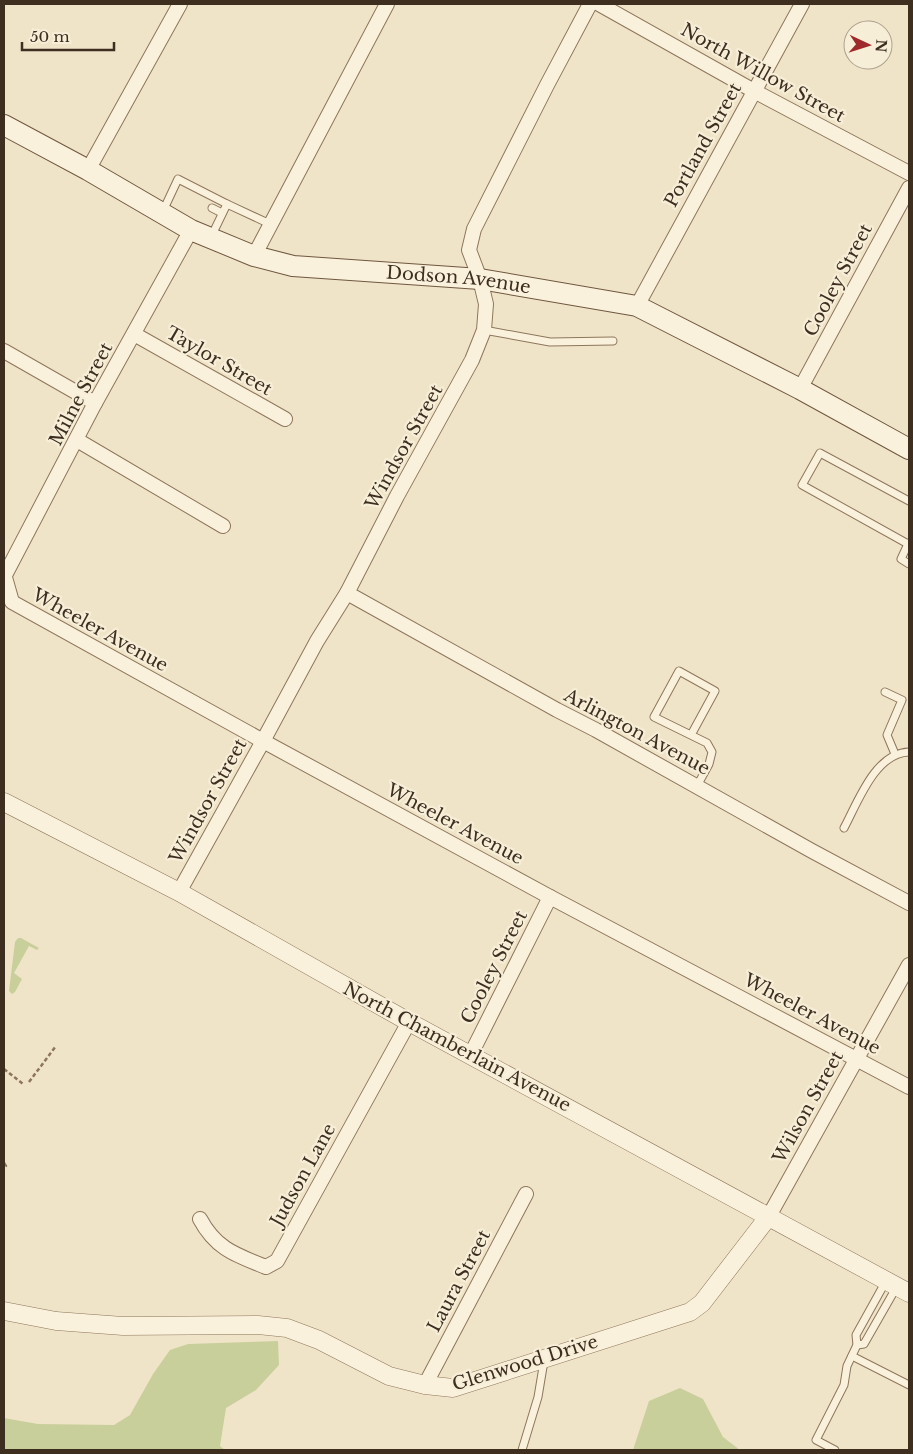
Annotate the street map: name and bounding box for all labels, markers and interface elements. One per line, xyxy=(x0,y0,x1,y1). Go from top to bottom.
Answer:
street label: North Willow Street xyxy=(677,19,849,127)
scale bar xyxy=(22,20,115,52)
north arrow xyxy=(843,20,893,70)
text: 50 m xyxy=(30,27,70,46)
text: N xyxy=(872,39,890,53)
street label: Portland Street xyxy=(660,79,746,211)
street label: Cooley Street xyxy=(799,220,877,340)
street label: Dodson Avenue xyxy=(385,262,532,299)
street label: Taylor Street xyxy=(162,322,276,400)
street label: Milne Street xyxy=(45,338,117,449)
street label: Windsor Street xyxy=(360,381,447,514)
street label: Wheeler Avenue xyxy=(27,583,172,676)
street label: Arlington Avenue xyxy=(560,684,714,780)
street label: Windsor Street xyxy=(164,735,251,868)
street label: Wheeler Avenue xyxy=(382,778,527,869)
street label: Cooley Street xyxy=(456,907,532,1027)
street label: Wheeler Avenue xyxy=(739,968,884,1059)
street label: North Chamberlain Avenue xyxy=(339,978,575,1116)
street label: Wilson Street xyxy=(768,1047,848,1168)
street label: Judson Lane xyxy=(265,1120,340,1232)
street label: Laura Street xyxy=(423,1226,495,1336)
street label: Glenwood Drive xyxy=(449,1330,601,1396)

